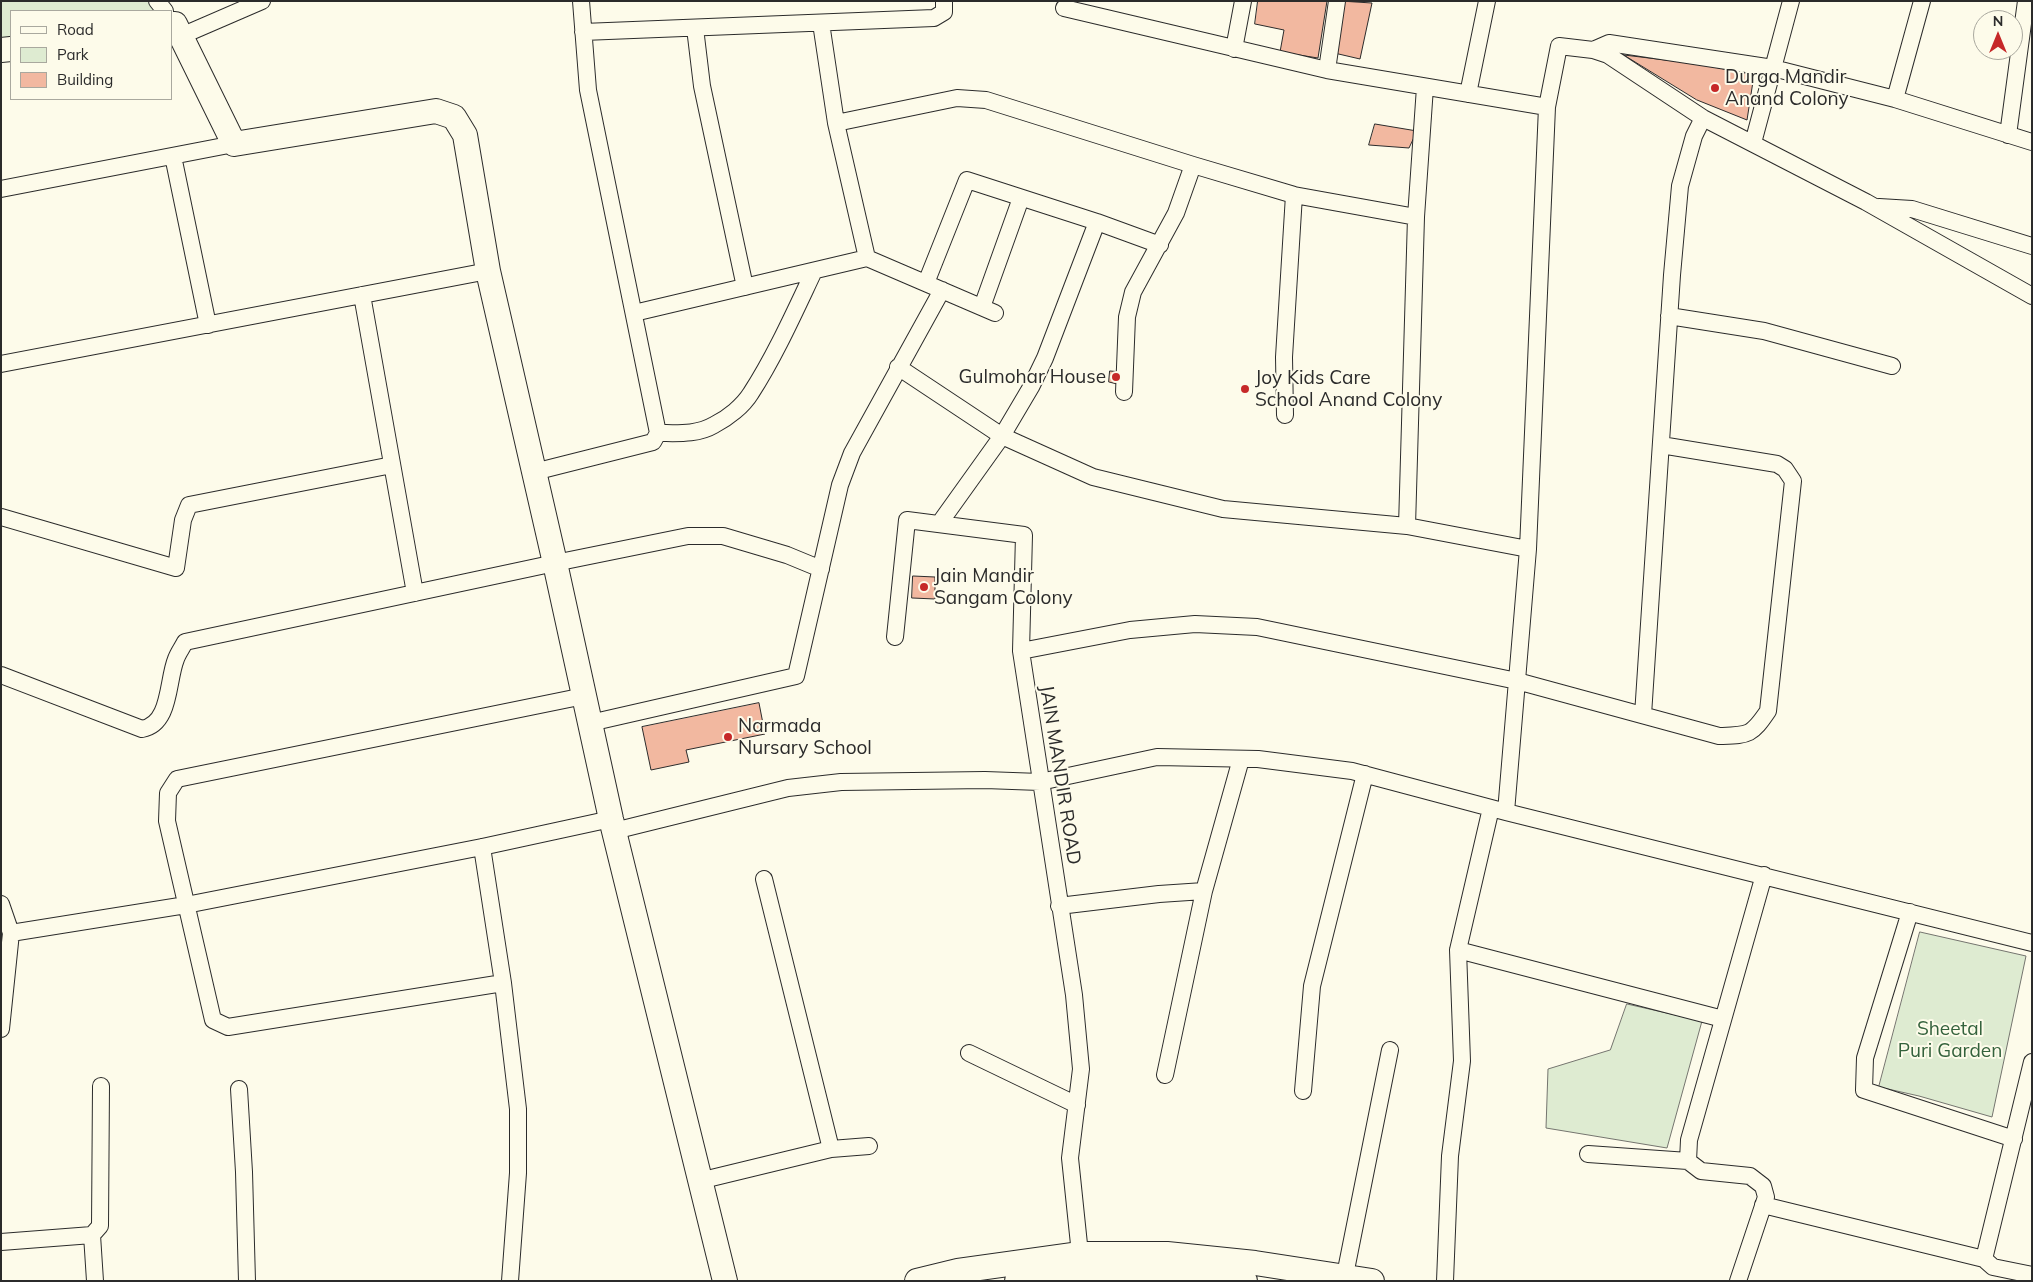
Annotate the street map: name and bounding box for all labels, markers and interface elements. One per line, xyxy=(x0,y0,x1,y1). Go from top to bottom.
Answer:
legend xyxy=(10,10,172,100)
north arrow xyxy=(1973,10,2023,60)
text: N xyxy=(1993,12,2003,30)
text: Road xyxy=(57,20,94,39)
text: Park xyxy=(57,45,89,64)
place label: Durga Mandir Anand Colony xyxy=(1725,66,1849,110)
text: Building xyxy=(57,70,113,89)
marker: Durga Mandir Anand Colony xyxy=(1709,82,1721,94)
place label: Gulmohar House xyxy=(959,366,1106,388)
place label: Joy Kids Care School Anand Colony xyxy=(1255,367,1442,411)
marker: Gulmohar House xyxy=(1110,371,1122,383)
marker: Joy Kids Care School Anand Colony xyxy=(1239,383,1251,395)
place label: Jain Mandir Sangam Colony xyxy=(934,565,1073,609)
marker: Jain Mandir Sangam Colony xyxy=(918,581,930,593)
street label: JAIN MANDIR ROAD xyxy=(1035,684,1085,866)
place label: Narmada Nursary School xyxy=(738,715,872,759)
marker: Narmada Nursary School xyxy=(722,731,734,743)
park label: Sheetal Puri Garden xyxy=(1898,1018,2002,1062)

